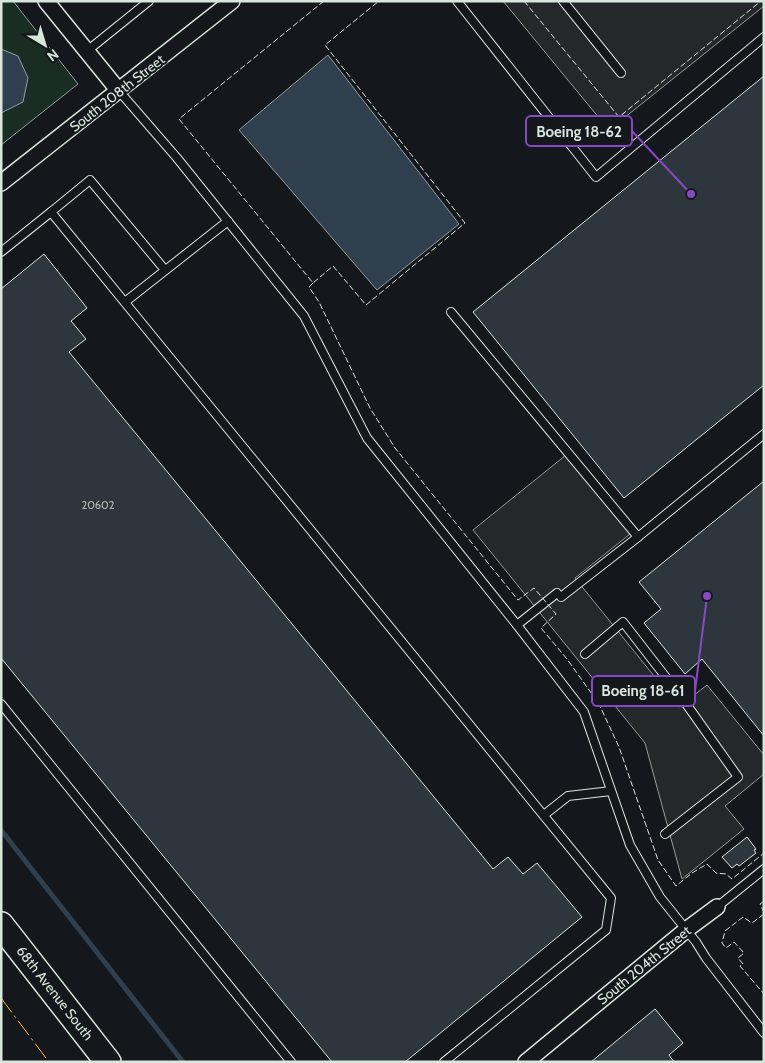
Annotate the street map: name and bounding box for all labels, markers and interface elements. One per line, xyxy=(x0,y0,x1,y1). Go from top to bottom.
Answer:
north arrow xyxy=(20,20,70,70)
text: N xyxy=(44,45,62,65)
street label: South 208th Street xyxy=(66,50,168,136)
callout: Boeing 18-62 xyxy=(526,116,632,146)
text: Boeing 18-62 xyxy=(536,123,622,141)
house number: 20602 xyxy=(81,498,115,512)
callout: Boeing 18-61 xyxy=(592,676,695,706)
text: Boeing 18-61 xyxy=(601,682,685,700)
street label: South 204th Street xyxy=(594,922,695,1008)
street label: 68th Avenue South xyxy=(13,942,97,1044)

